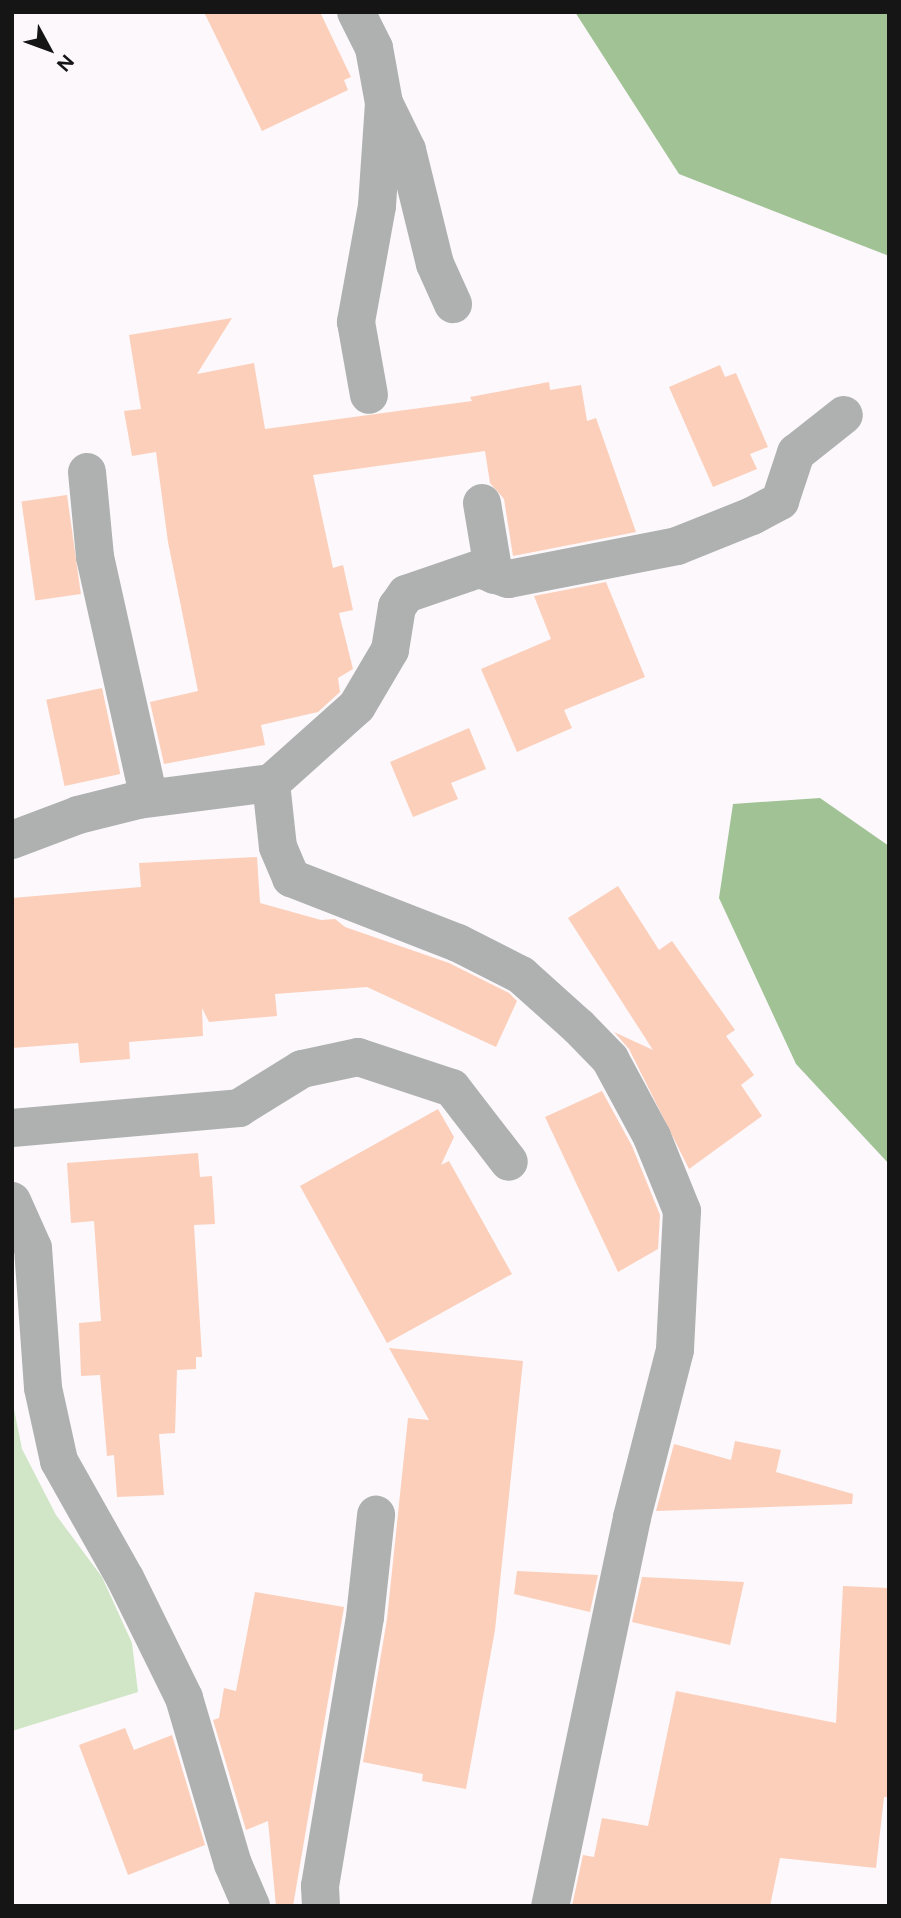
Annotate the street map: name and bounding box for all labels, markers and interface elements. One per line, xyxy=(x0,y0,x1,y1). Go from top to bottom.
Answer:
north arrow xyxy=(14,14,84,84)
text: N xyxy=(52,50,79,76)

